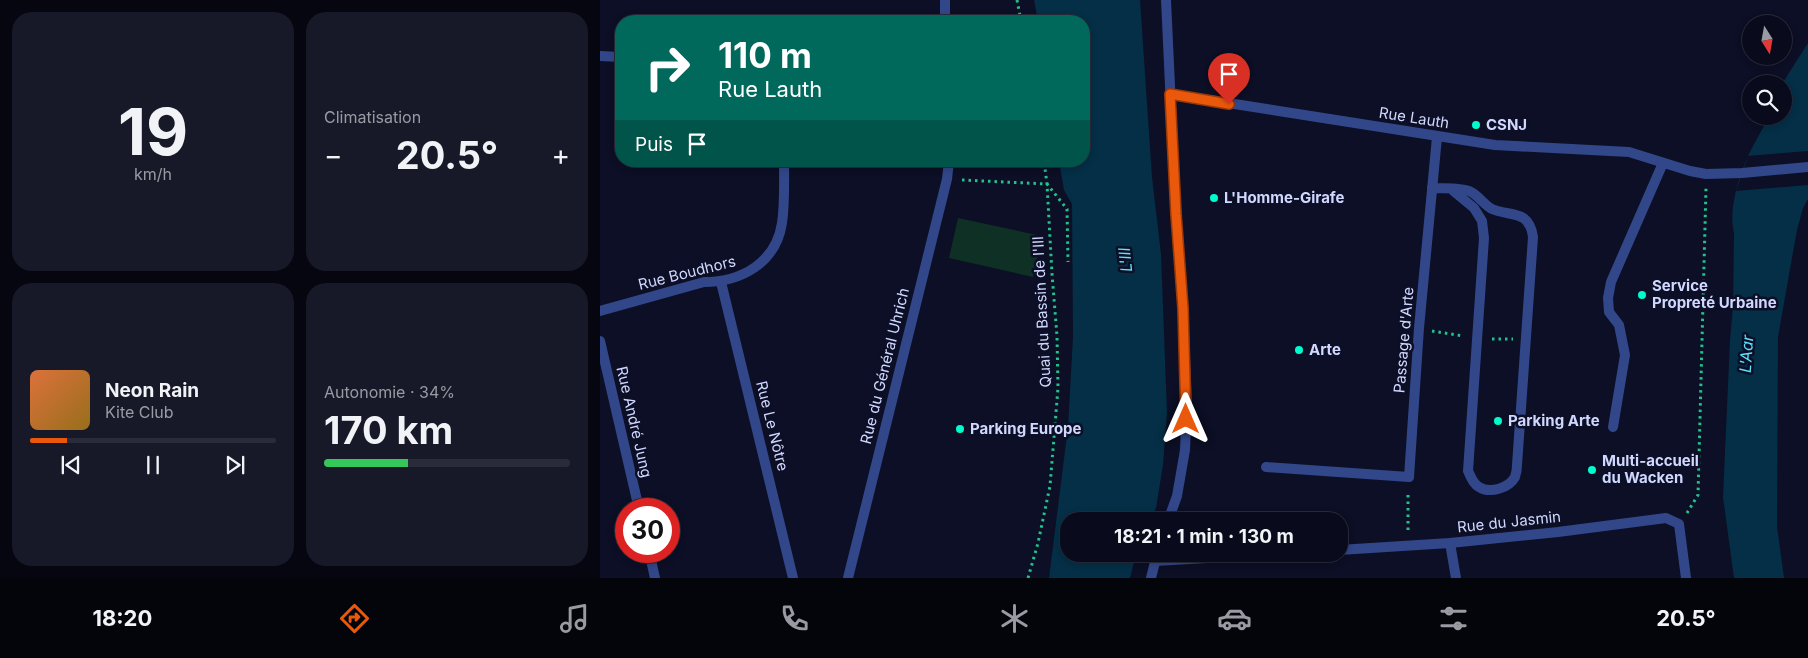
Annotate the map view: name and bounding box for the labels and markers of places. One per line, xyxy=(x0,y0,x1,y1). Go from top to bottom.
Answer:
pin xyxy=(1208,53,1250,104)
place label: CSNJ xyxy=(1486,115,1527,134)
marker: CSNJ xyxy=(1470,119,1482,131)
place label: L'Homme-Girafe xyxy=(1224,188,1345,207)
marker: L'Homme-Girafe xyxy=(1208,192,1220,204)
place label: Service Propreté Urbaine xyxy=(1652,276,1777,312)
marker: Service Propreté Urbaine xyxy=(1636,289,1648,301)
place label: Arte xyxy=(1309,340,1341,359)
marker: Arte xyxy=(1293,344,1305,356)
place label: Parking Arte xyxy=(1508,411,1600,430)
marker: Parking Arte xyxy=(1492,415,1504,427)
place label: Parking Europe xyxy=(970,419,1082,438)
marker: Parking Europe xyxy=(954,423,966,435)
place label: Multi-accueil du Wacken xyxy=(1602,451,1699,487)
marker: Multi-accueil du Wacken xyxy=(1586,464,1598,476)

